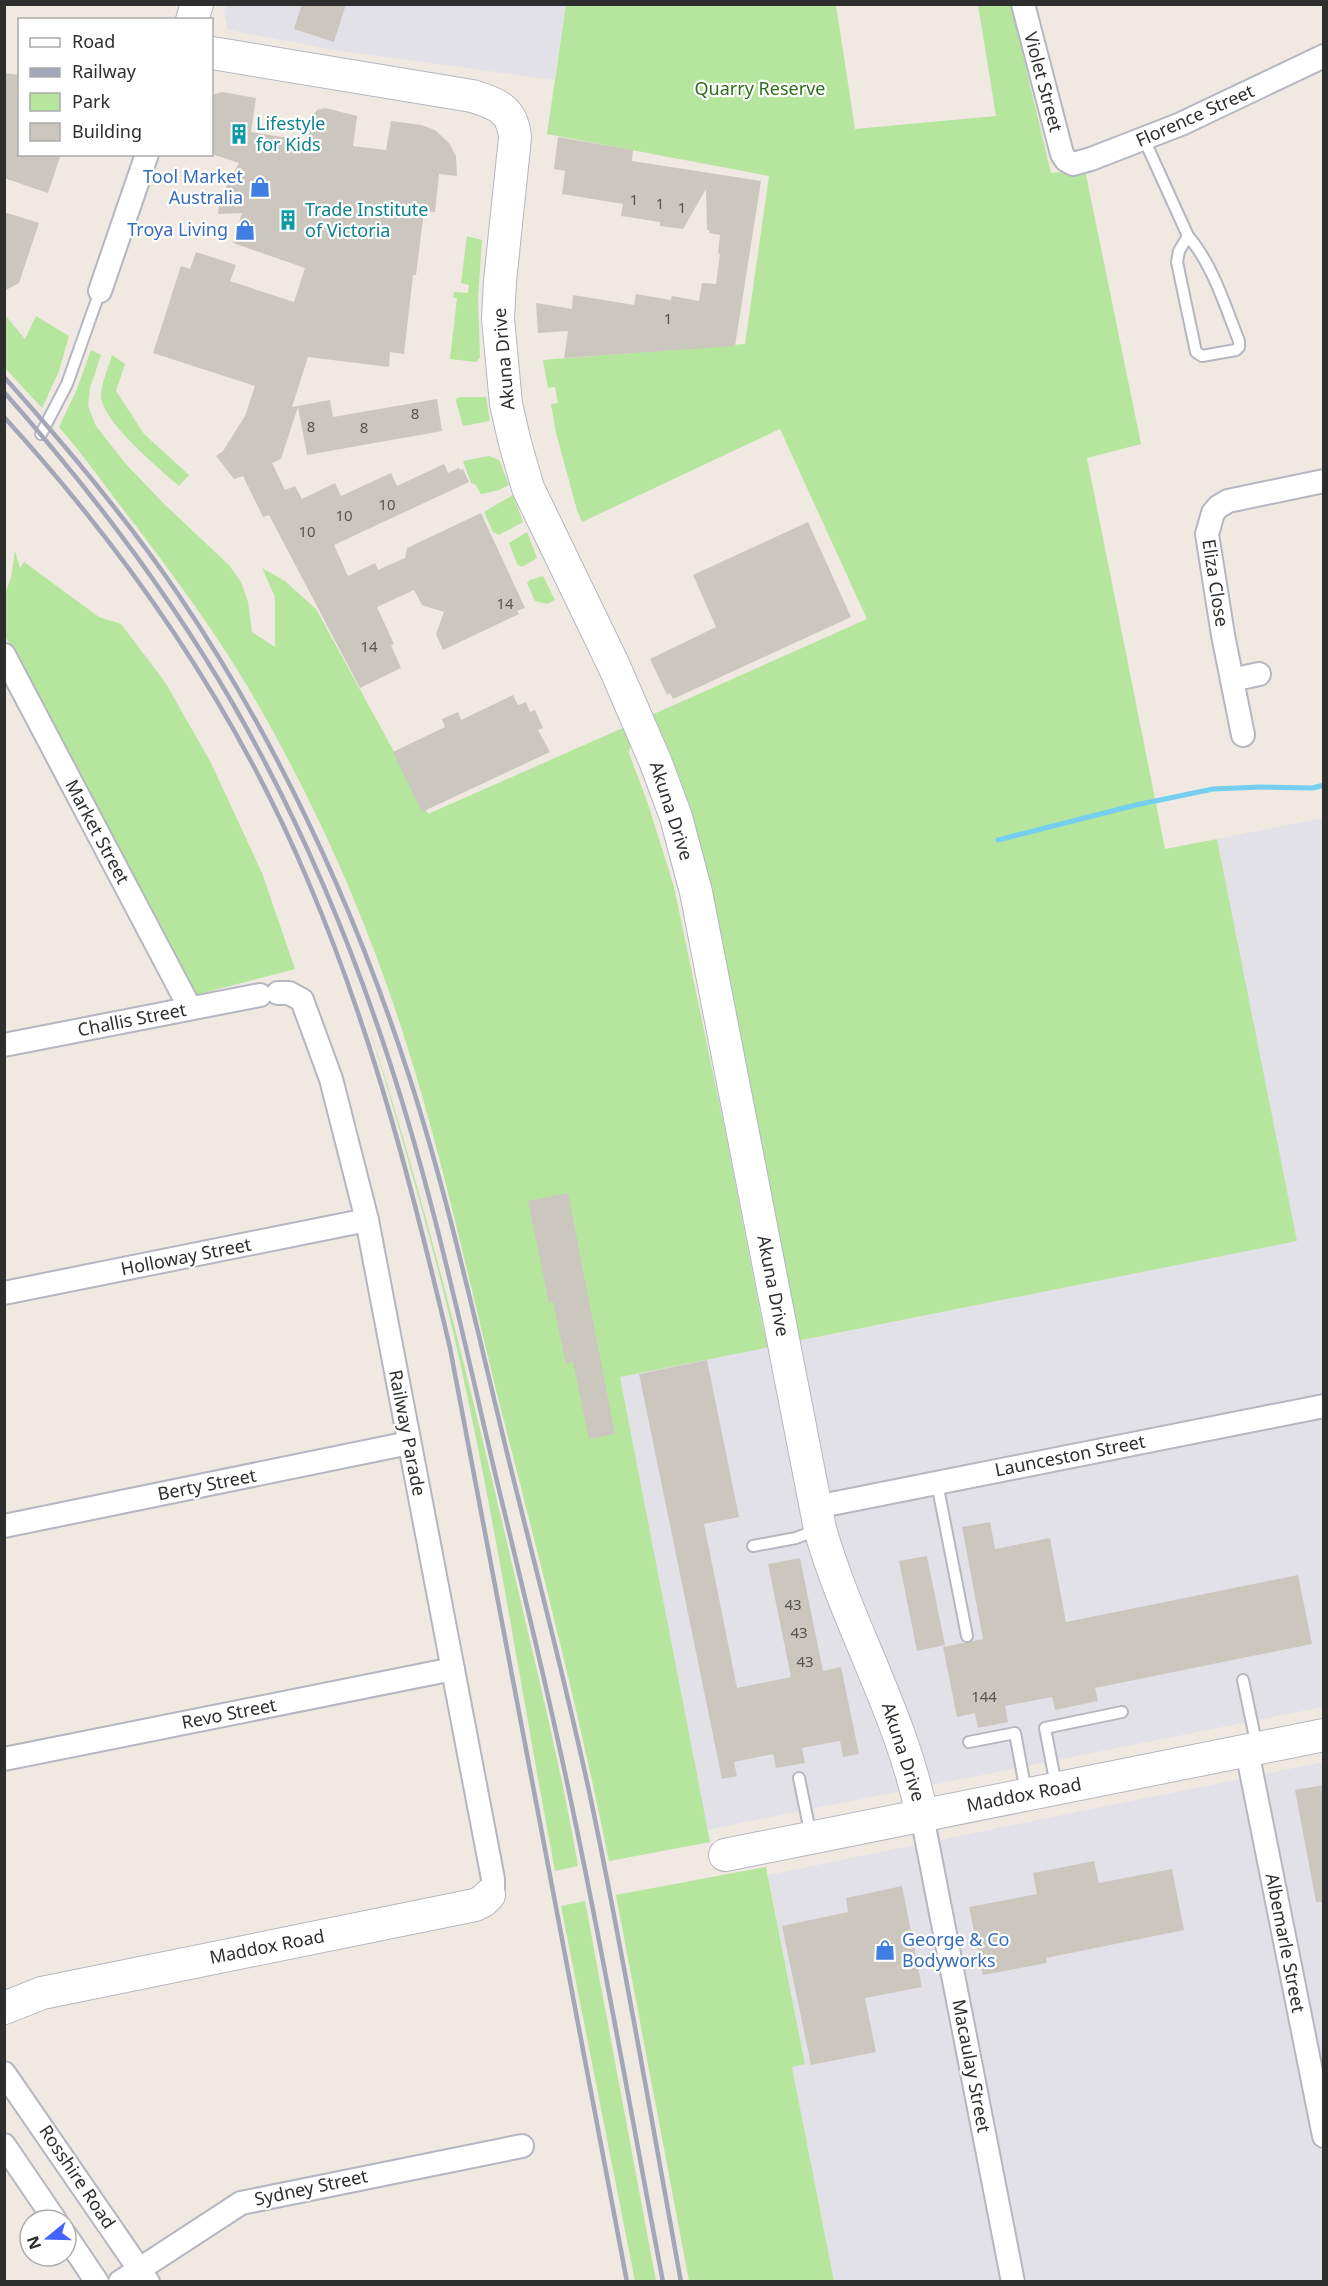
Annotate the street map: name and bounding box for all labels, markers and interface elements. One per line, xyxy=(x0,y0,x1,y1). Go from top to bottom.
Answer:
legend xyxy=(18,18,213,156)
text: Road xyxy=(72,29,115,53)
street label: Violet Street xyxy=(1019,29,1069,135)
text: Railway xyxy=(72,59,137,83)
park label: Quarry Reserve xyxy=(695,76,825,100)
street label: Florence Street xyxy=(1132,78,1258,152)
text: Park xyxy=(72,89,110,113)
place label: Lifestyle for Kids xyxy=(256,111,326,156)
text: Building xyxy=(72,119,142,143)
building icon: Lifestyle for Kids xyxy=(227,122,251,146)
place label: Tool Market Australia xyxy=(143,164,243,209)
shop icon: Tool Market Australia xyxy=(248,175,272,199)
house number: 1 xyxy=(630,189,638,209)
house number: 1 xyxy=(656,193,664,213)
place label: Trade Institute of Victoria xyxy=(305,197,428,242)
house number: 1 xyxy=(678,197,686,217)
building icon: Trade Institute of Victoria xyxy=(276,208,300,232)
place label: Troya Living xyxy=(127,217,228,241)
shop icon: Troya Living xyxy=(233,218,257,242)
street label: Akuna Drive xyxy=(487,307,519,411)
house number: 1 xyxy=(664,308,672,328)
house number: 8 xyxy=(411,403,419,423)
house number: 8 xyxy=(307,416,315,436)
house number: 8 xyxy=(360,417,368,437)
house number: 10 xyxy=(378,494,396,514)
house number: 10 xyxy=(335,505,353,525)
house number: 10 xyxy=(298,521,316,541)
street label: Eliza Close xyxy=(1197,537,1235,628)
house number: 14 xyxy=(496,593,514,613)
house number: 14 xyxy=(360,636,378,656)
street label: Akuna Drive xyxy=(645,758,699,863)
street label: Market Street xyxy=(60,775,136,888)
street label: Challis Street xyxy=(75,997,189,1041)
street label: Holloway Street xyxy=(119,1232,254,1280)
street label: Akuna Drive xyxy=(752,1233,796,1338)
street label: Railway Parade xyxy=(384,1368,432,1498)
street label: Launceston Street xyxy=(993,1429,1148,1481)
street label: Berty Street xyxy=(155,1463,259,1505)
house number: 43 xyxy=(784,1594,802,1614)
house number: 43 xyxy=(790,1622,808,1642)
house number: 43 xyxy=(796,1651,814,1671)
house number: 144 xyxy=(971,1686,997,1706)
street label: Revo Street xyxy=(179,1692,279,1734)
street label: Akuna Drive xyxy=(877,1699,931,1804)
street label: Maddox Road xyxy=(964,1771,1083,1817)
street label: Albemarle Street xyxy=(1261,1871,1311,2015)
street label: Maddox Road xyxy=(207,1923,326,1969)
place label: George & Co Bodyworks xyxy=(902,1927,1009,1972)
shop icon: George & Co Bodyworks xyxy=(873,1938,897,1962)
street label: Macaulay Street xyxy=(947,1997,997,2135)
street label: Rosshire Road xyxy=(34,2120,121,2233)
street label: Sydney Street xyxy=(252,2163,370,2211)
north arrow xyxy=(18,2208,78,2268)
text: N xyxy=(21,2233,46,2253)

